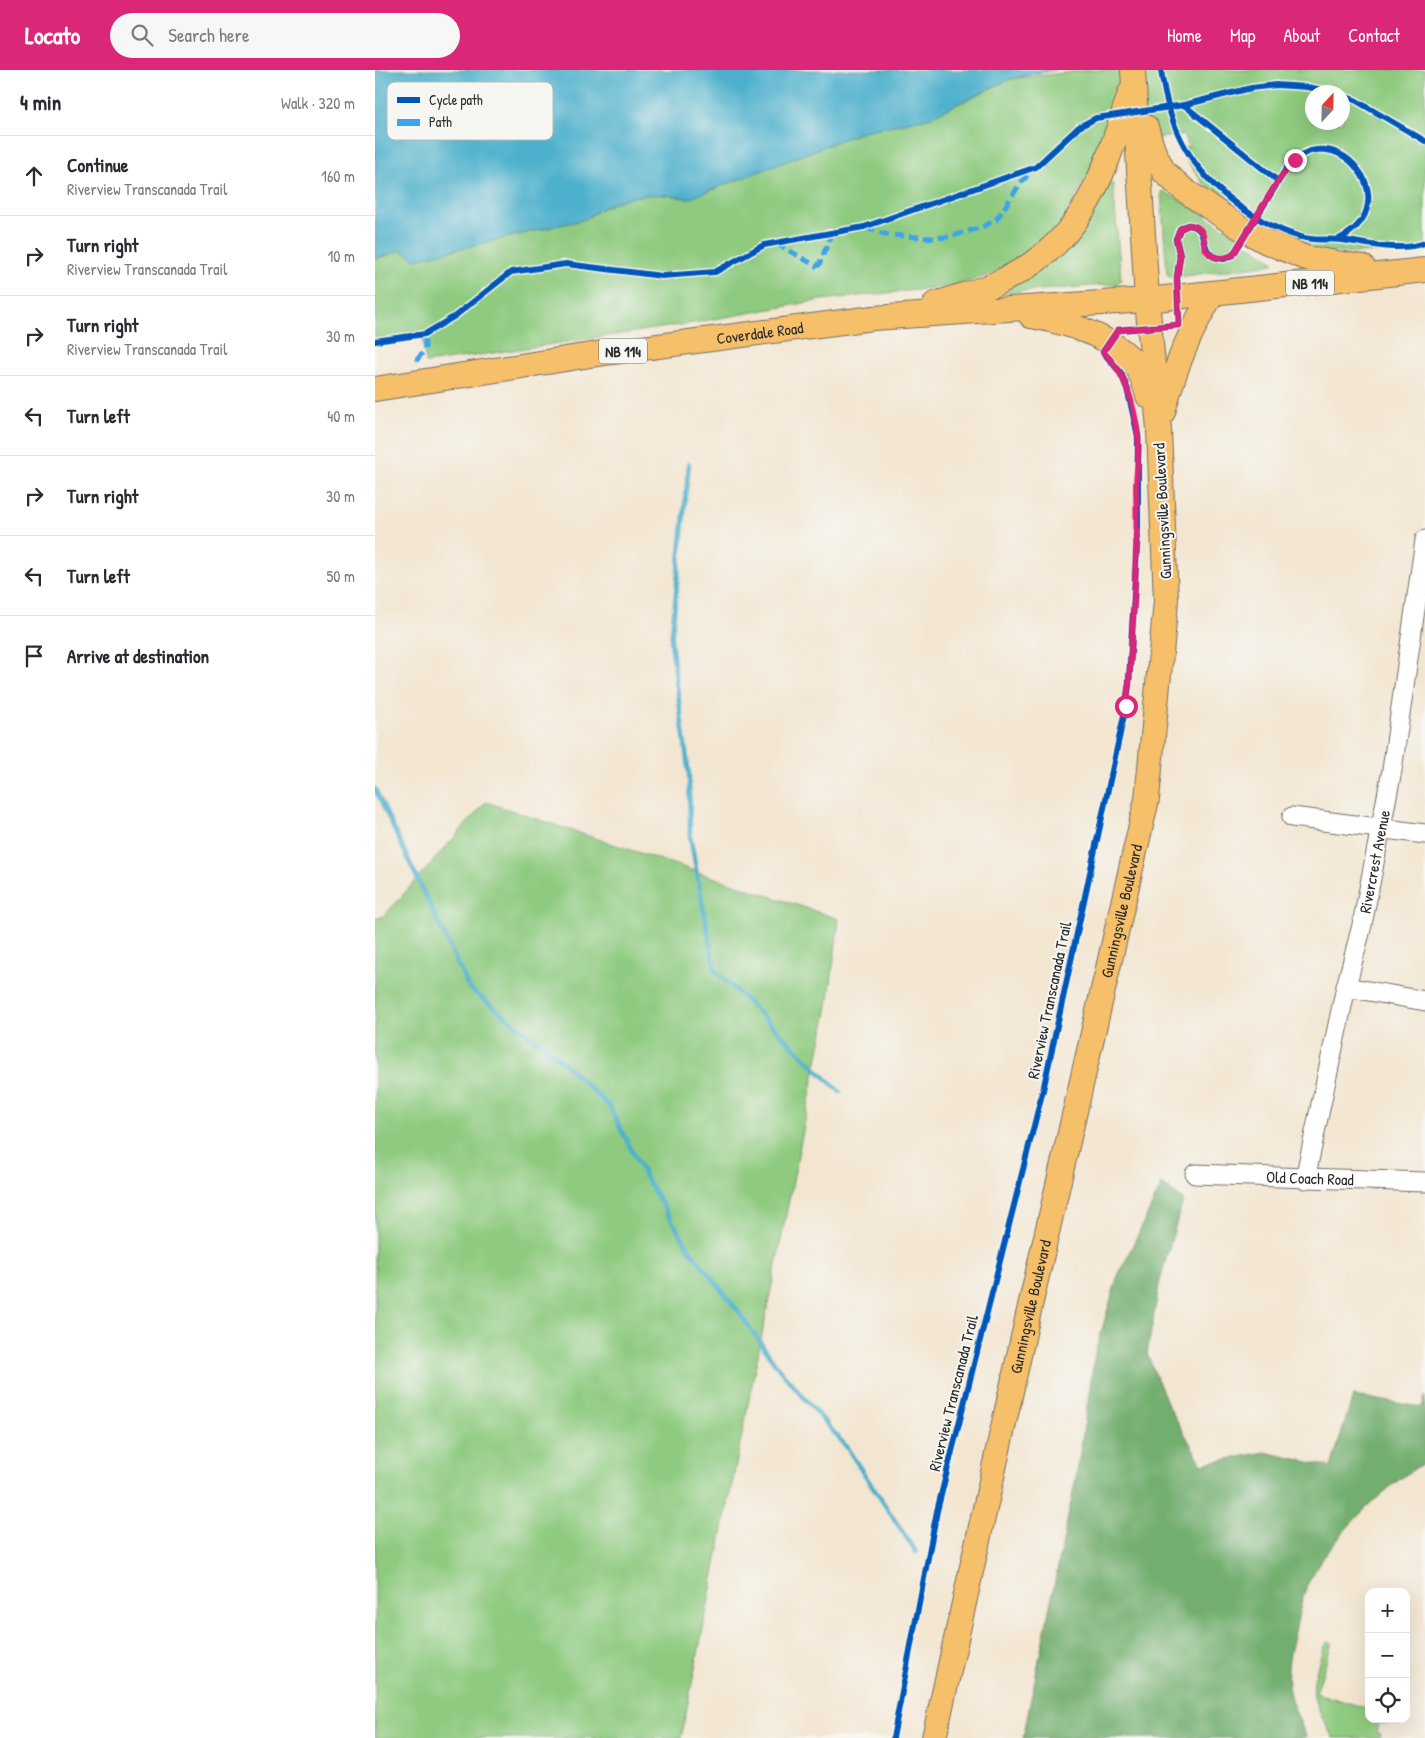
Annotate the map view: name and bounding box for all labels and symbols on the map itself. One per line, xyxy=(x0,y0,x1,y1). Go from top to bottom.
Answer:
legend xyxy=(387,82,553,140)
north arrow xyxy=(1305,85,1350,130)
text: Cycle path xyxy=(429,90,483,110)
text: Path xyxy=(429,112,452,131)
route end xyxy=(1284,149,1307,172)
road number: NB 114 xyxy=(1286,270,1334,296)
street label: Coverdale Road xyxy=(715,316,805,349)
road number: NB 114 xyxy=(599,338,647,364)
street label: Gunningsville Boulevard xyxy=(1147,442,1177,580)
route start xyxy=(1115,695,1138,718)
street label: Rivercrest Avenue xyxy=(1354,808,1395,915)
street label: Gunningsville Boulevard xyxy=(1095,842,1147,980)
street label: Riverview Transcanada Trail xyxy=(1022,919,1077,1081)
street label: Old Coach Road xyxy=(1266,1165,1354,1191)
street label: Gunningsville Boulevard xyxy=(1004,1238,1056,1375)
street label: Riverview Transcanada Trail xyxy=(923,1312,983,1474)

